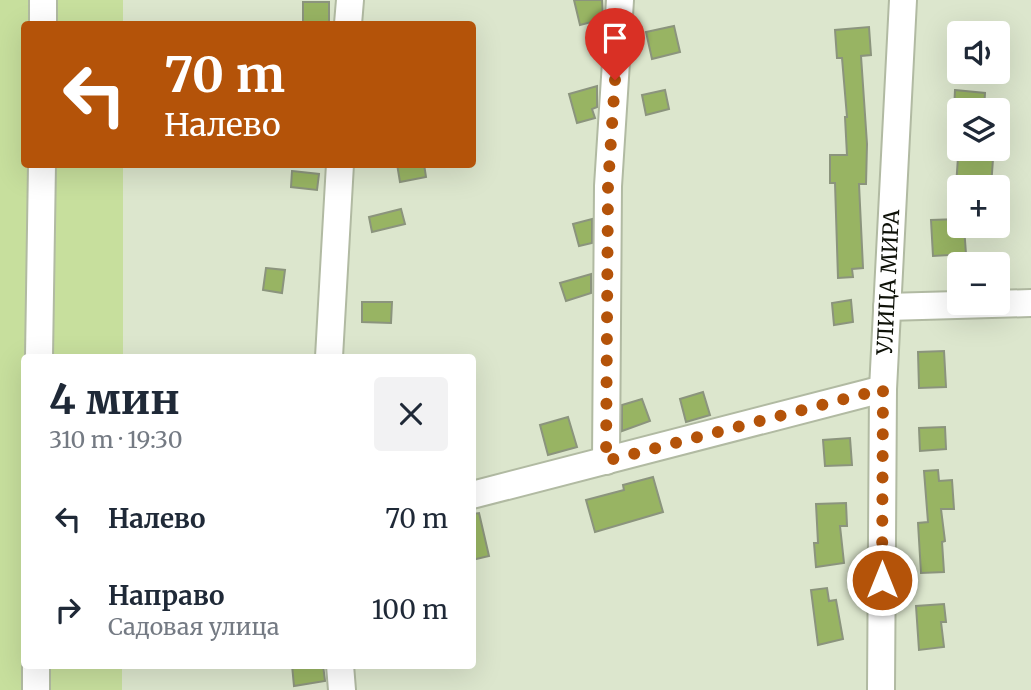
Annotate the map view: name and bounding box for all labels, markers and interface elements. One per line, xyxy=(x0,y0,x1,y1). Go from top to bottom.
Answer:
pin xyxy=(585,8,645,80)
icon: arrive xyxy=(596,19,634,57)
map controls xyxy=(947,21,1010,315)
button: sound xyxy=(947,21,1010,84)
text: 70 m xyxy=(164,44,285,105)
icon: left xyxy=(49,49,140,140)
button: layers xyxy=(947,98,1010,161)
text: Налево xyxy=(164,105,281,145)
button: + xyxy=(947,175,1010,238)
street label: УЛИЦА МИРА xyxy=(871,209,905,356)
button: − xyxy=(947,252,1010,315)
text: 4 мин xyxy=(49,373,180,425)
button: close xyxy=(374,377,448,451)
text: 310 m · 19:30 xyxy=(49,425,183,454)
icon: left xyxy=(49,500,87,538)
text: Налево xyxy=(108,502,206,535)
text: 70 m xyxy=(385,502,448,535)
position arrow xyxy=(845,543,919,617)
text: Направо xyxy=(108,579,225,612)
icon: right xyxy=(49,591,87,629)
text: 100 m xyxy=(372,593,448,626)
text: Садовая улица xyxy=(108,612,279,641)

